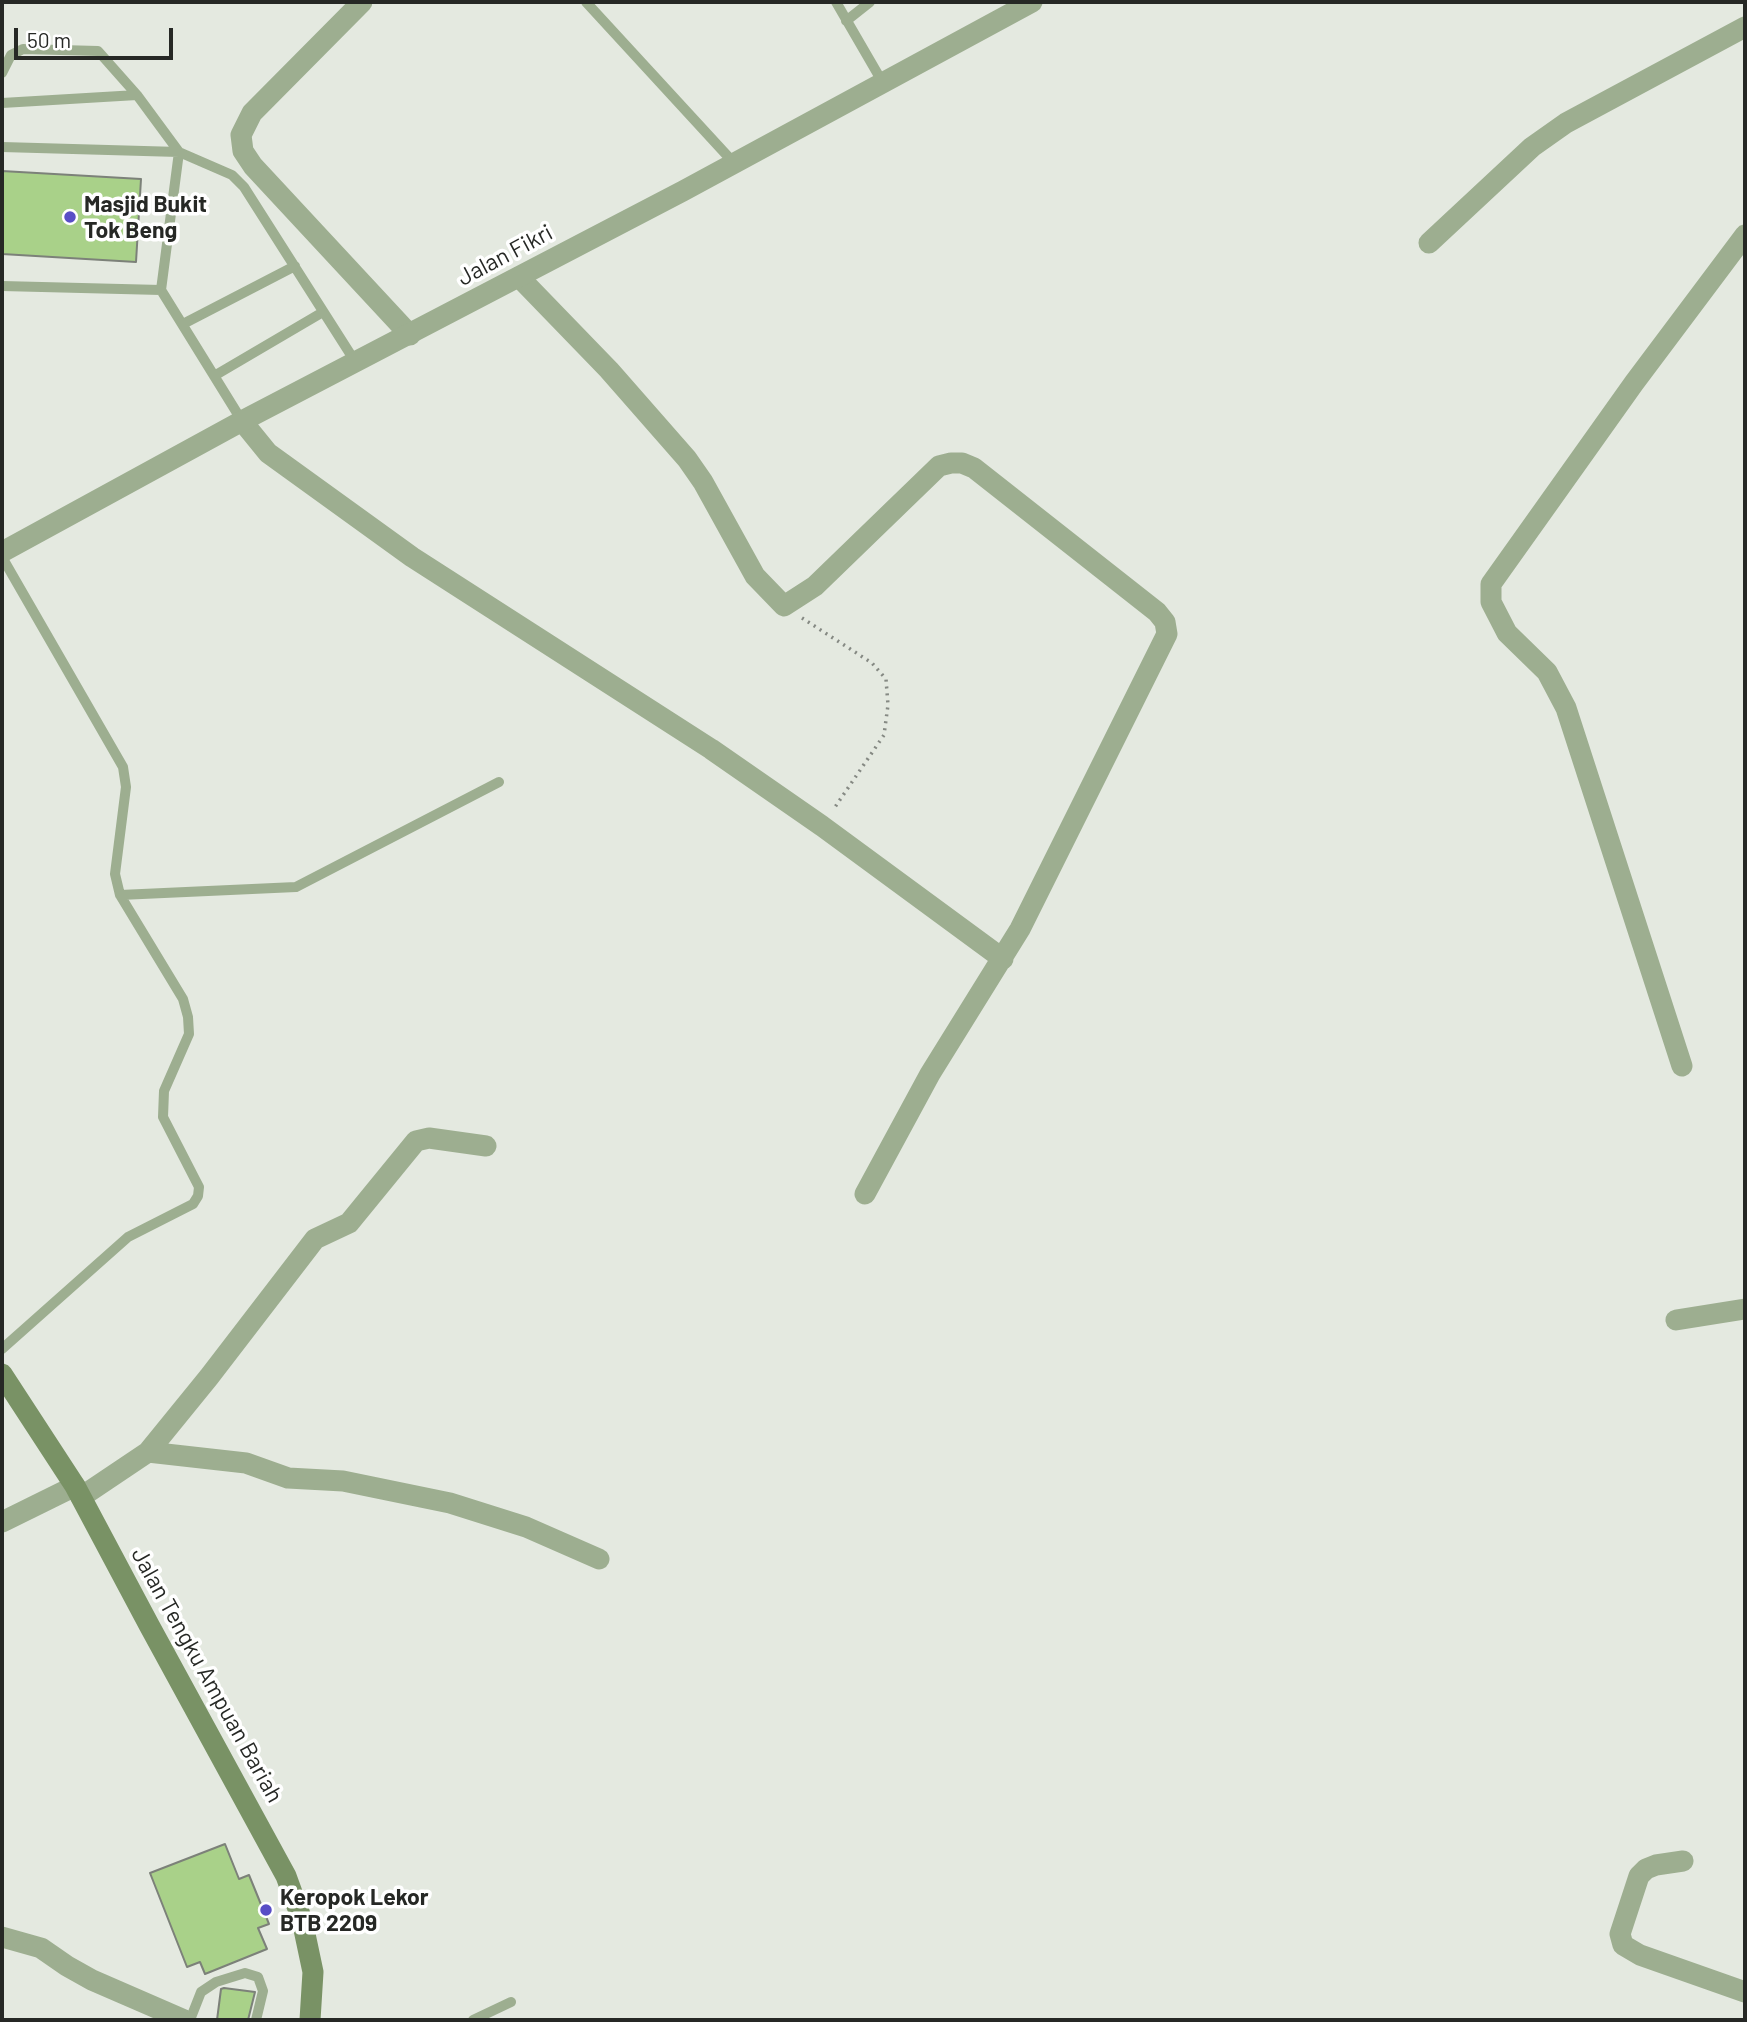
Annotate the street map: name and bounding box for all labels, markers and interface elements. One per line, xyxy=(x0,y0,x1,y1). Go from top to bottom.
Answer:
scale bar xyxy=(18,14,177,58)
text: 50 m xyxy=(27,27,71,52)
place label: Masjid Bukit Tok Beng xyxy=(84,190,207,244)
marker: Masjid Bukit Tok Beng xyxy=(62,209,78,225)
street label: Jalan Fikri xyxy=(453,218,557,292)
street label: Jalan Tengku Ampuan Bariah xyxy=(125,1543,289,1807)
place label: Keropok Lekor BTB 2209 xyxy=(280,1883,429,1937)
marker: Keropok Lekor BTB 2209 xyxy=(258,1902,274,1918)

